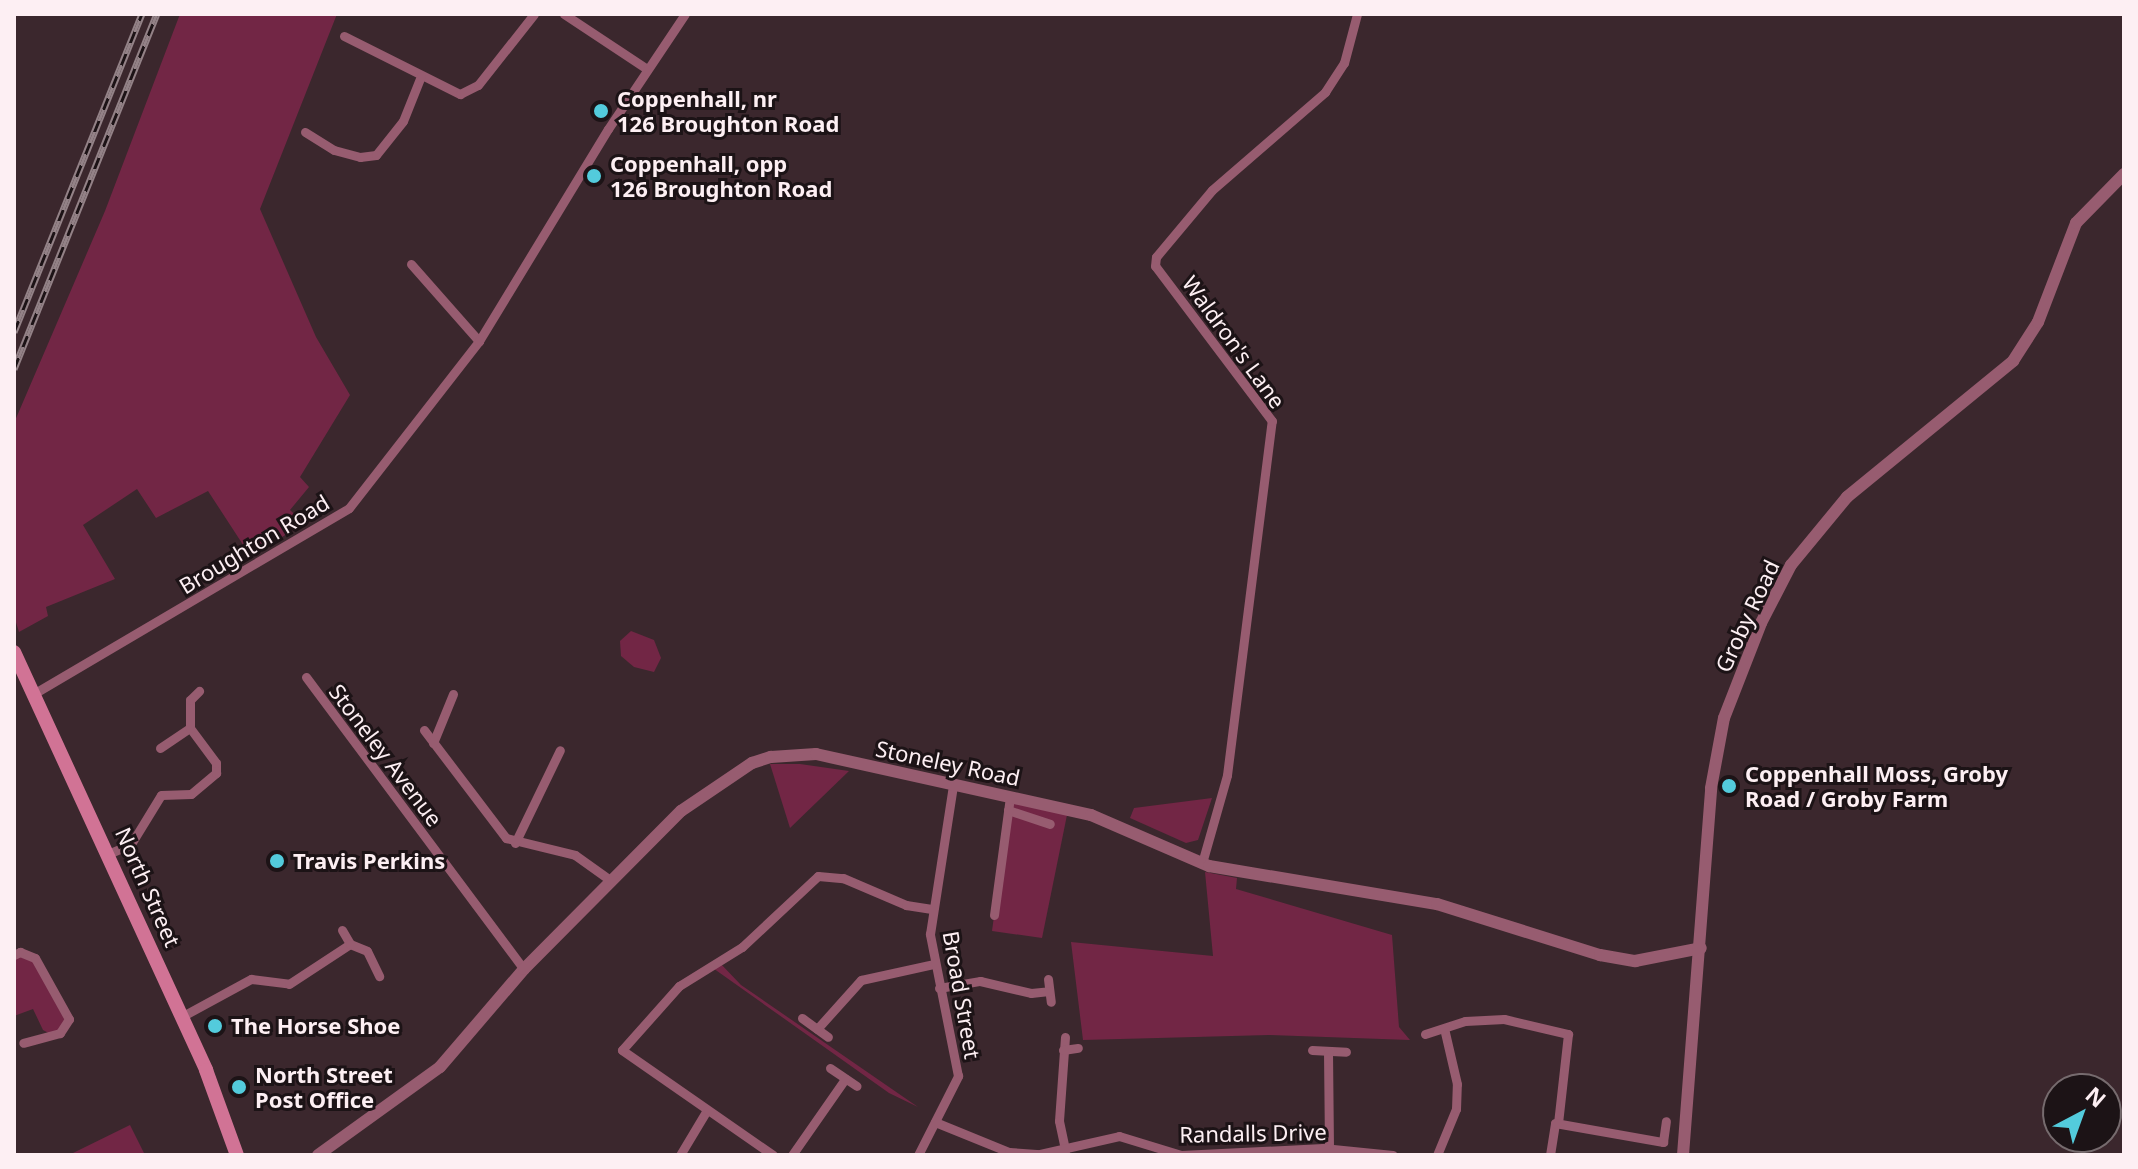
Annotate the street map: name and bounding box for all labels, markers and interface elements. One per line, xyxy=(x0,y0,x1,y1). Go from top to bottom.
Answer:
place label: Coppenhall, nr 126 Broughton Road xyxy=(617,85,839,136)
marker: Coppenhall, nr 126 Broughton Road xyxy=(592,102,610,120)
place label: Coppenhall, opp 126 Broughton Road xyxy=(610,150,832,202)
marker: Coppenhall, opp 126 Broughton Road xyxy=(585,167,603,185)
street label: Waldron's Lane xyxy=(1177,271,1291,413)
street label: Broughton Road xyxy=(174,489,334,599)
street label: Groby Road xyxy=(1709,556,1785,676)
street label: Stoneley Avenue xyxy=(324,679,448,831)
street label: Stoneley Road xyxy=(873,735,1023,791)
place label: Coppenhall Moss, Groby Road / Groby Farm xyxy=(1745,760,2008,812)
marker: Coppenhall Moss, Groby Road / Groby Farm xyxy=(1720,777,1738,795)
street label: North Street xyxy=(110,823,186,951)
place label: Travis Perkins xyxy=(293,848,445,874)
marker: Travis Perkins xyxy=(268,852,286,870)
street label: Broad Street xyxy=(938,929,986,1061)
place label: The Horse Shoe xyxy=(231,1013,400,1039)
marker: The Horse Shoe xyxy=(206,1017,224,1035)
place label: North Street Post Office xyxy=(255,1061,393,1112)
north arrow xyxy=(2042,1073,2122,1153)
marker: North Street Post Office xyxy=(230,1078,248,1096)
text: N xyxy=(2080,1079,2113,1114)
street label: Randalls Drive xyxy=(1179,1119,1327,1147)

